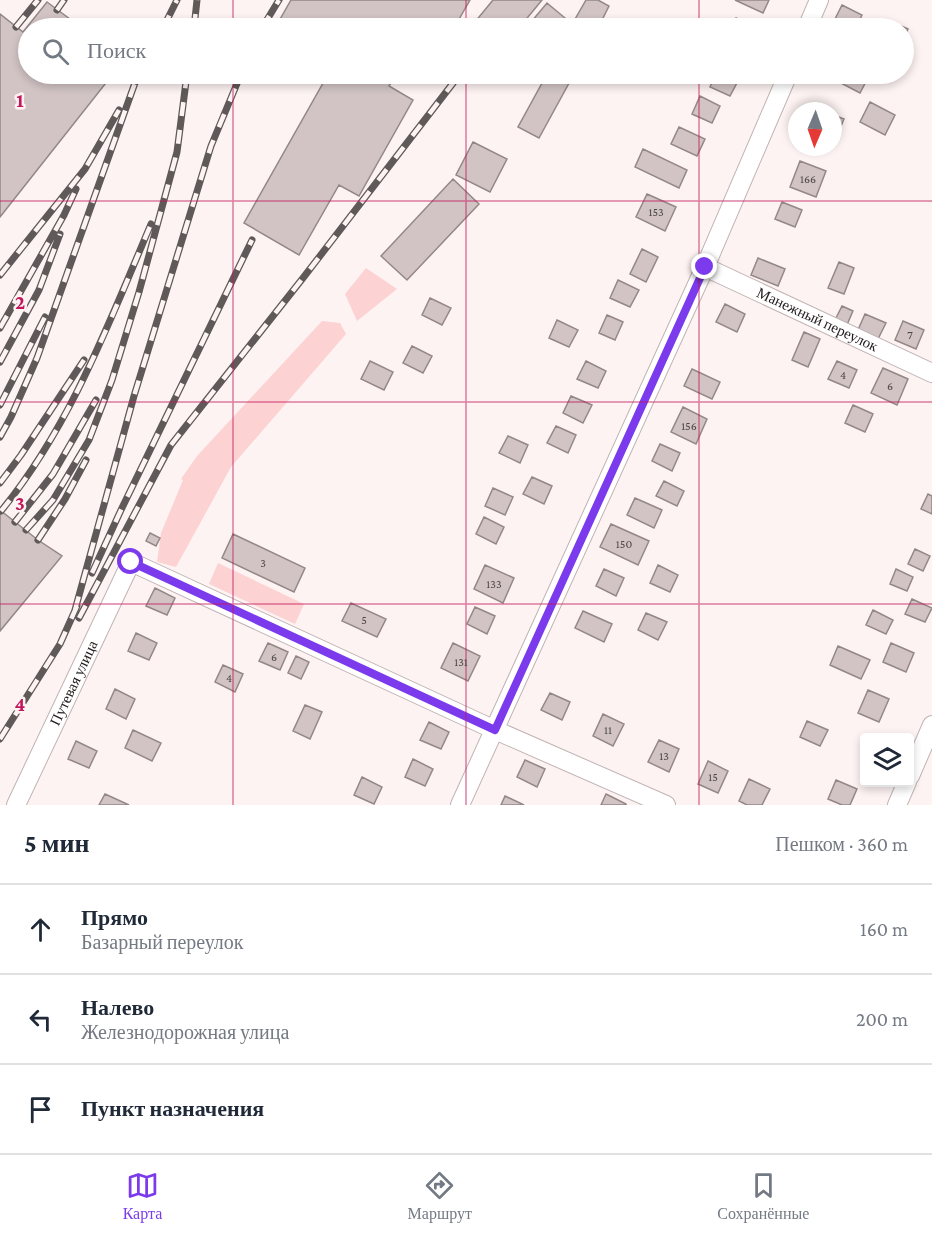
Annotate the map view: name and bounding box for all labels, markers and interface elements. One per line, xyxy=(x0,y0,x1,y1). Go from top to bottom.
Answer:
search box xyxy=(18,18,914,84)
icon: search xyxy=(39,35,72,68)
text: Поиск xyxy=(87,38,146,63)
text: 1 xyxy=(16,89,24,111)
north arrow xyxy=(788,102,842,156)
house number: 166 xyxy=(800,172,816,186)
house number: 153 xyxy=(648,205,664,219)
route end xyxy=(691,253,717,279)
street label: Манежный переулок xyxy=(754,284,881,355)
text: 2 xyxy=(15,291,25,313)
house number: 7 xyxy=(907,328,913,342)
house number: 4 xyxy=(840,368,846,382)
house number: 6 xyxy=(887,379,893,393)
house number: 156 xyxy=(681,419,697,433)
text: 3 xyxy=(15,492,25,514)
house number: 150 xyxy=(616,537,632,551)
route start xyxy=(117,548,143,574)
house number: 3 xyxy=(260,556,266,570)
house number: 133 xyxy=(486,577,502,591)
house number: 5 xyxy=(361,613,367,627)
street label: Путевая улица xyxy=(47,638,101,728)
house number: 6 xyxy=(271,650,277,664)
house number: 131 xyxy=(454,655,468,669)
house number: 4 xyxy=(226,671,232,685)
text: 4 xyxy=(15,693,26,715)
house number: 11 xyxy=(604,723,612,737)
map controls xyxy=(860,733,914,787)
button: layers xyxy=(860,733,914,787)
house number: 13 xyxy=(659,749,669,763)
house number: 15 xyxy=(708,770,718,784)
text: 5 мин xyxy=(24,829,89,858)
text: Пешком · 360 m xyxy=(775,833,908,855)
text: Прямо xyxy=(81,905,148,930)
icon: ahead xyxy=(24,913,57,946)
text: 160 m xyxy=(860,918,908,940)
text: Базарный переулок xyxy=(81,931,244,953)
text: Налево xyxy=(81,995,154,1020)
icon: left xyxy=(24,1003,57,1036)
text: 200 m xyxy=(856,1008,908,1030)
text: Железнодорожная улица xyxy=(81,1021,289,1043)
icon: arrive xyxy=(24,1093,57,1126)
text: Пункт назначения xyxy=(81,1096,264,1121)
tab: Карта xyxy=(123,1169,162,1223)
tab: Маршрут xyxy=(408,1169,472,1223)
tab: Сохранённые xyxy=(717,1169,809,1223)

